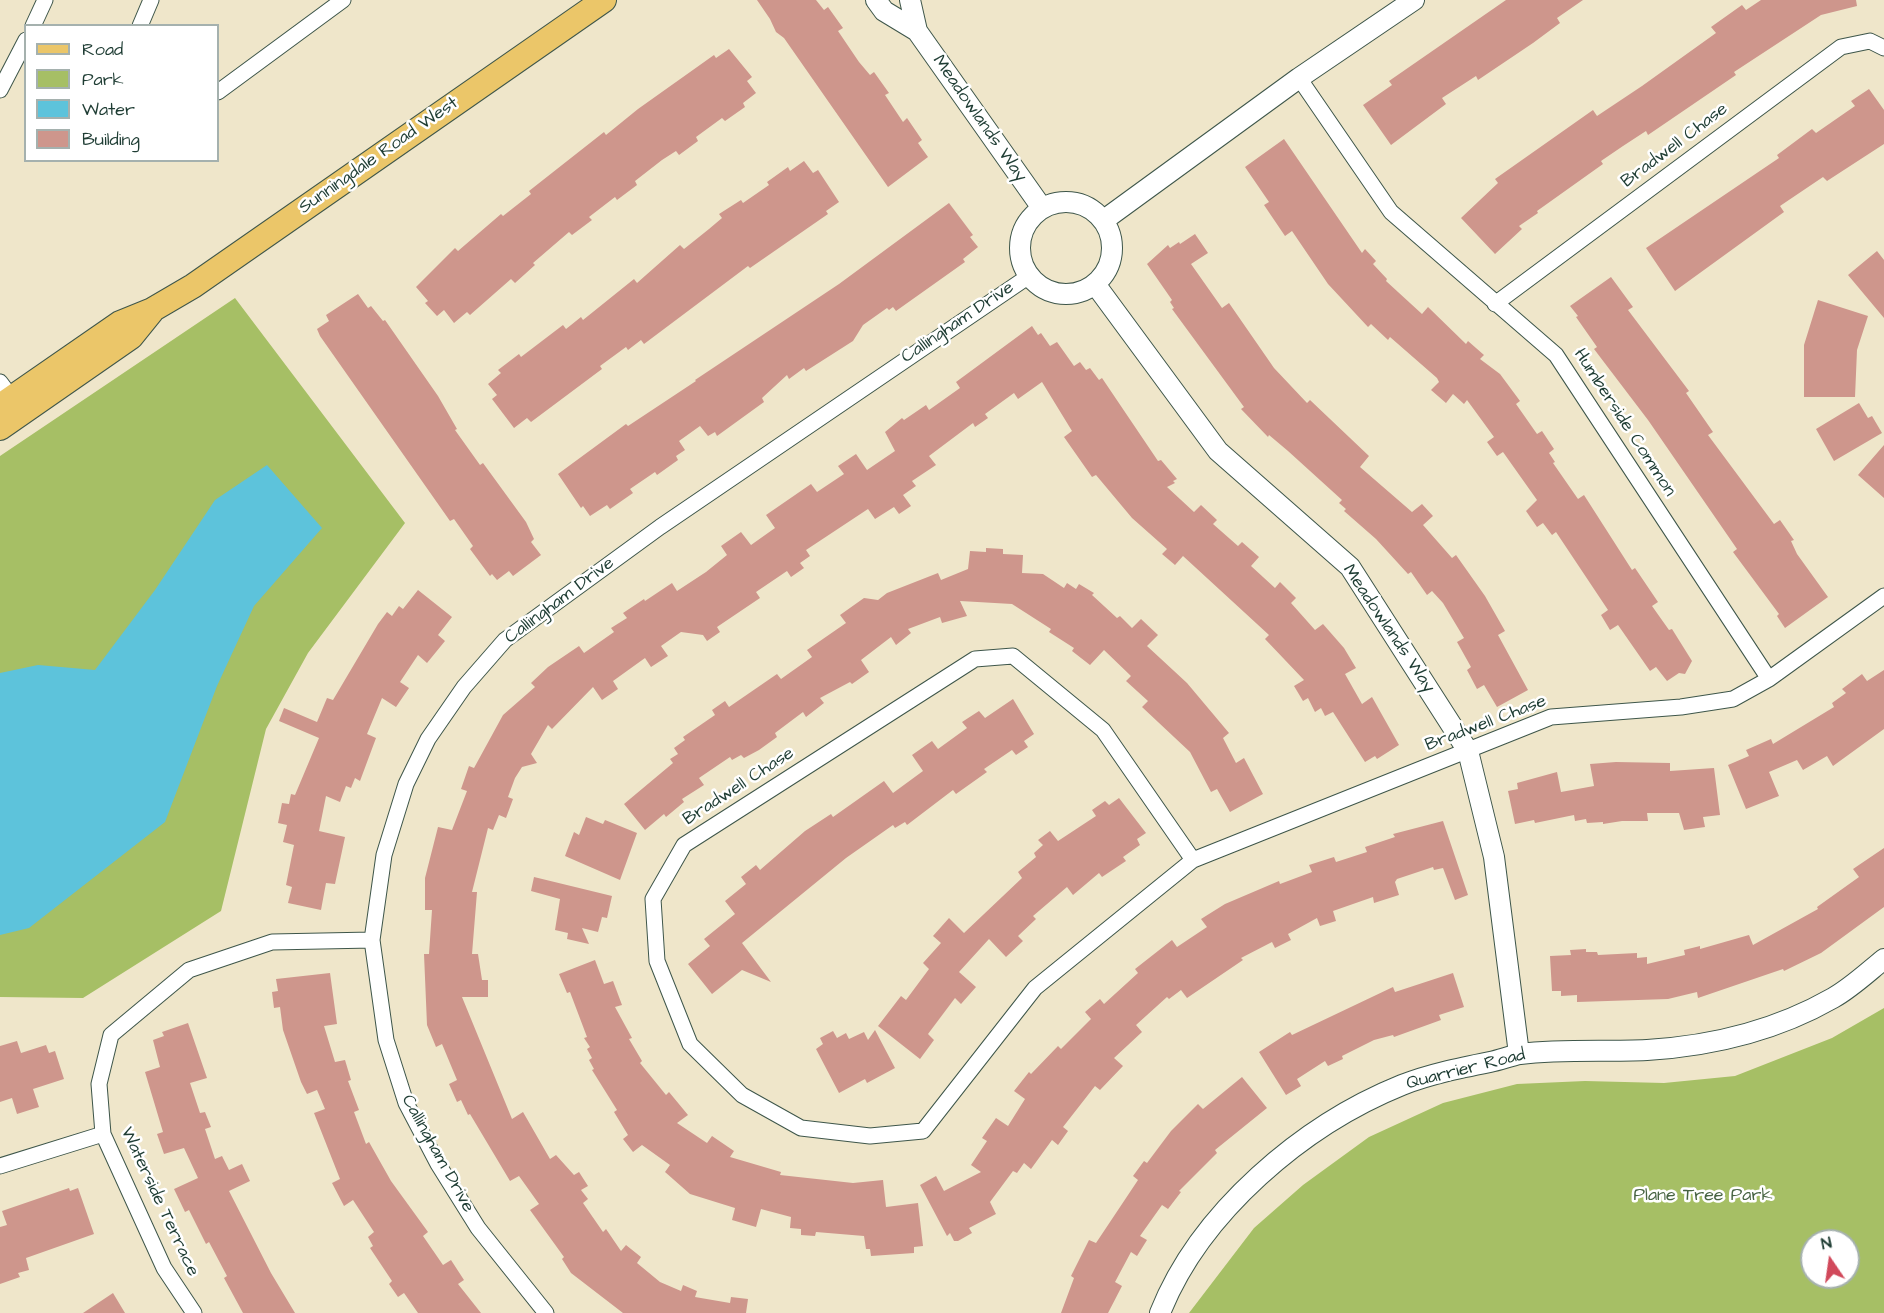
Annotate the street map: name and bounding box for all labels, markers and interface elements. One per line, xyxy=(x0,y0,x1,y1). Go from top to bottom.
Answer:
legend xyxy=(24,24,219,162)
text: Road xyxy=(82,37,123,62)
street label: Meadowlands Way xyxy=(927,51,1031,187)
text: Park xyxy=(82,67,124,92)
street label: Sunningdale Road West xyxy=(295,93,463,219)
text: Water xyxy=(82,97,135,122)
street label: Bradwell Chase xyxy=(1617,99,1733,193)
text: Building xyxy=(82,127,140,152)
street label: Callingham Drive xyxy=(898,277,1018,369)
street label: Humberside Common xyxy=(1568,345,1680,501)
street label: Callingham Drive xyxy=(501,553,619,649)
street label: Meadowlands Way xyxy=(1337,561,1439,697)
street label: Bradwell Chase xyxy=(1422,691,1550,757)
street label: Bradwell Chase xyxy=(680,743,798,831)
street label: Quarrier Road xyxy=(1404,1045,1528,1095)
street label: Callingham Drive xyxy=(396,1091,478,1217)
street label: Waterside Terrace xyxy=(115,1124,203,1280)
park label: Plane Tree Park xyxy=(1634,1185,1772,1207)
north arrow xyxy=(1800,1229,1860,1289)
text: N xyxy=(1819,1232,1834,1255)

